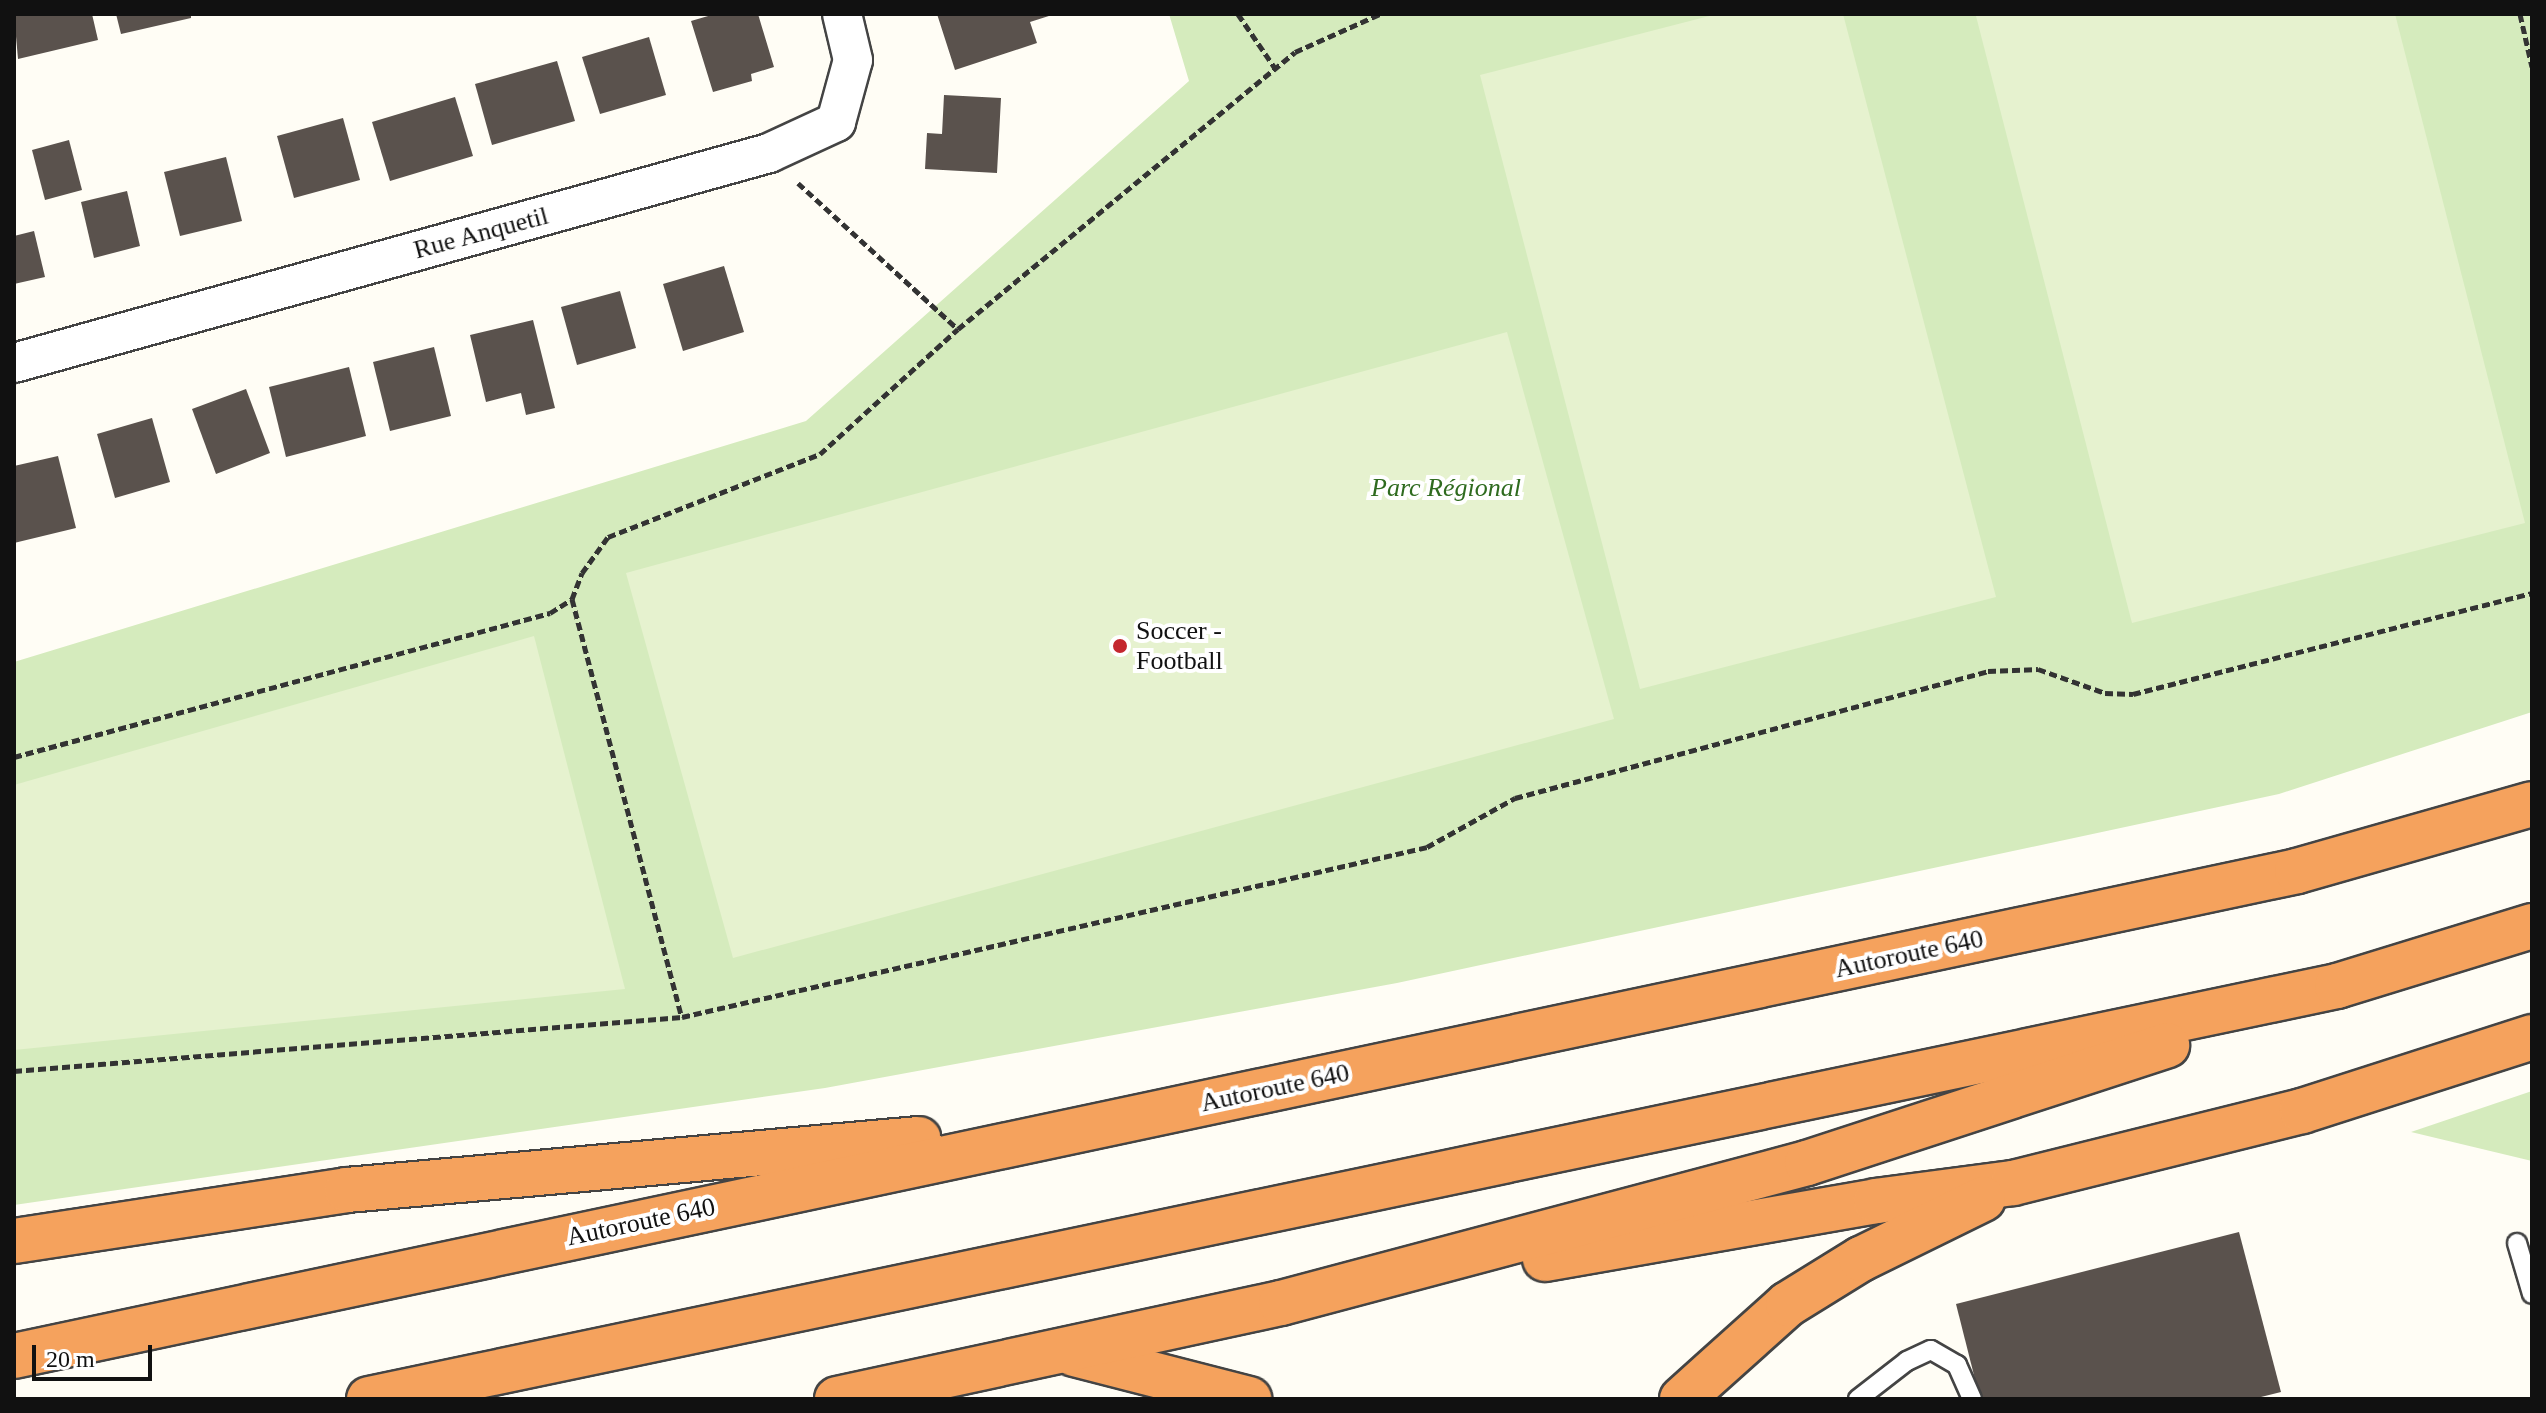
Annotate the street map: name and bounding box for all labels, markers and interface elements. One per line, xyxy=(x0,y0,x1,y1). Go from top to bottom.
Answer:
street label: Rue Anquetil xyxy=(410,200,552,266)
park label: Parc Régional xyxy=(1371,472,1521,504)
place label: Soccer - Football xyxy=(1136,615,1223,676)
marker: Soccer - Football xyxy=(1111,637,1129,655)
street label: Autoroute 640 xyxy=(1832,923,1986,985)
street label: Autoroute 640 xyxy=(1198,1057,1352,1119)
street label: Autoroute 640 xyxy=(564,1191,718,1253)
scale bar xyxy=(36,1329,156,1379)
text: 20 m xyxy=(46,1346,95,1372)

